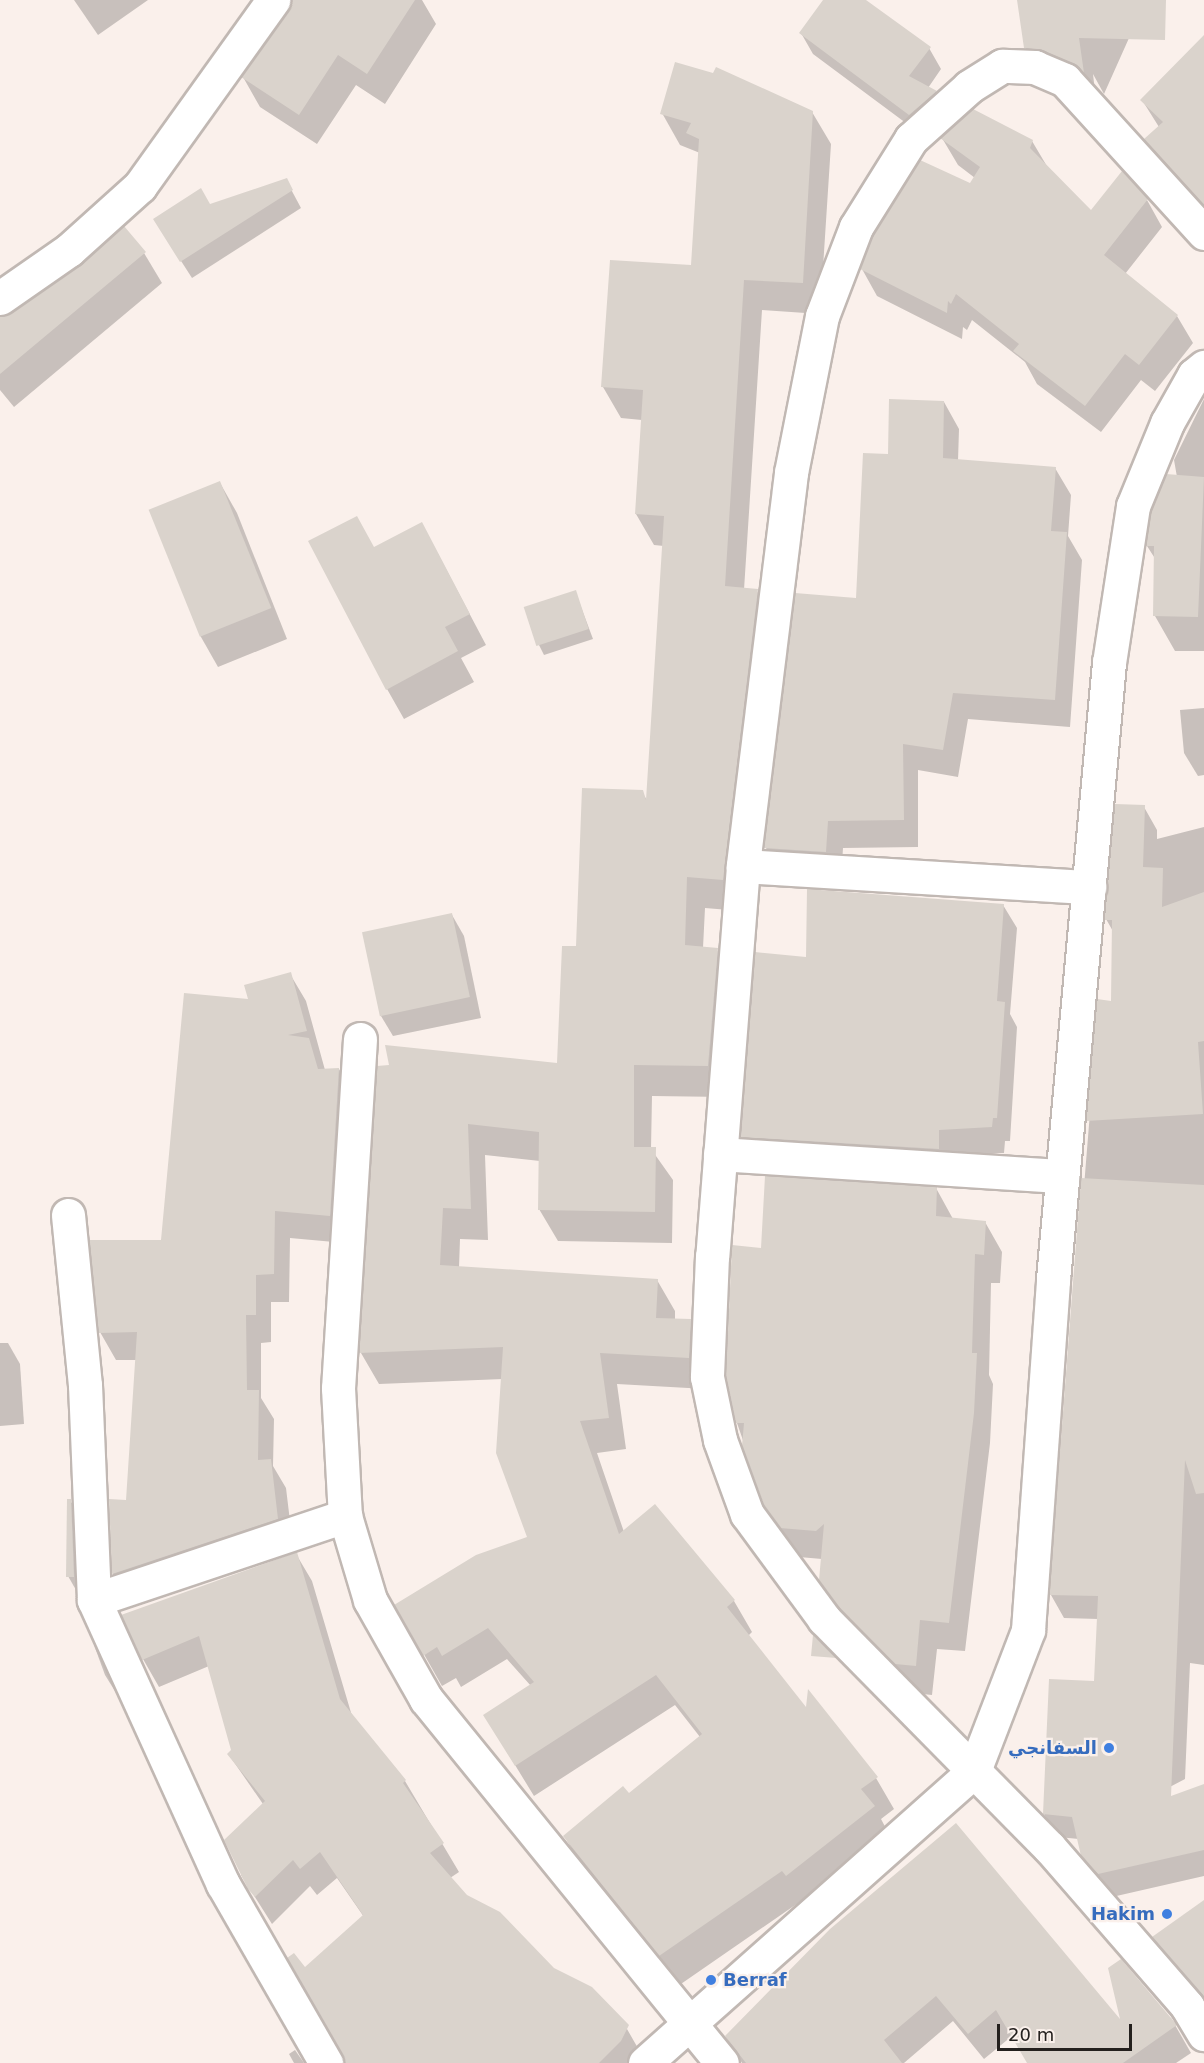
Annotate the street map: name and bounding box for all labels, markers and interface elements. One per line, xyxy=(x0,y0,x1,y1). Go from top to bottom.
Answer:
place label: السفانجي xyxy=(1008,1737,1097,1759)
marker: السفانجي xyxy=(1102,1741,1116,1755)
place label: Hakim xyxy=(1091,1903,1155,1925)
marker: Hakim xyxy=(1160,1907,1174,1921)
place label: Berraf xyxy=(723,1969,787,1991)
marker: Berraf xyxy=(704,1973,718,1987)
scale bar xyxy=(1000,2012,1135,2050)
text: 20 m xyxy=(1008,2024,1054,2045)

